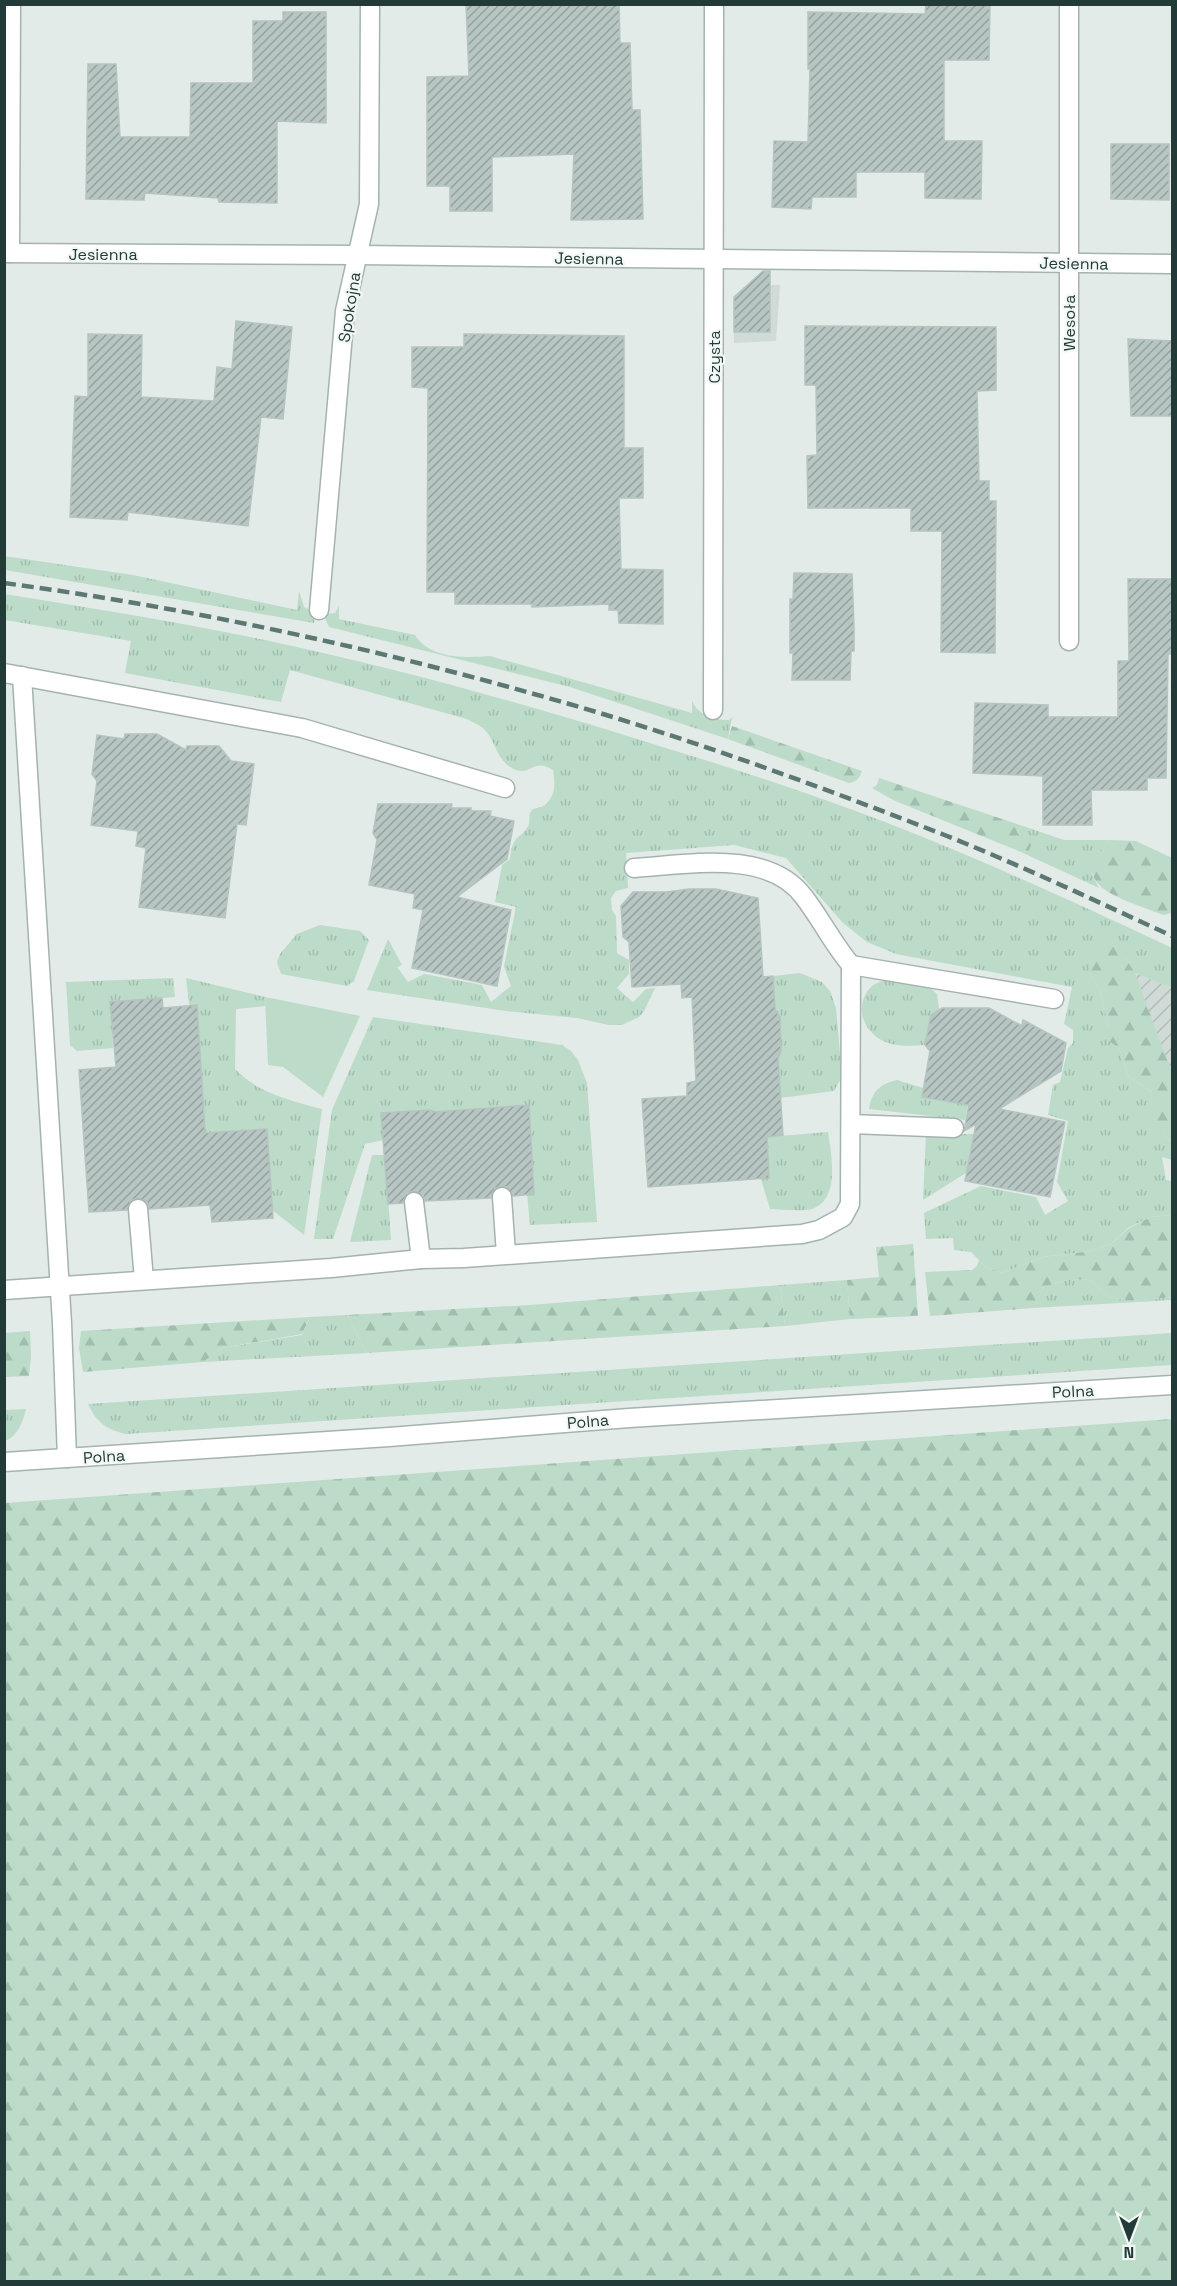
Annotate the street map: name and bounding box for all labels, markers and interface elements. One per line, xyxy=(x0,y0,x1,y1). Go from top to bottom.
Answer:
street label: Jesienna xyxy=(68,244,138,265)
street label: Jesienna xyxy=(554,247,624,270)
street label: Jesienna xyxy=(1039,252,1109,275)
street label: Spokojna xyxy=(334,270,365,344)
street label: Wesoła xyxy=(1059,295,1080,351)
street label: Czysta xyxy=(704,330,725,384)
street label: Polna xyxy=(1051,1380,1095,1403)
street label: Polna xyxy=(566,1409,610,1434)
street label: Polna xyxy=(82,1445,126,1468)
north arrow xyxy=(1099,2208,1159,2268)
text: N xyxy=(1124,2242,1134,2263)

